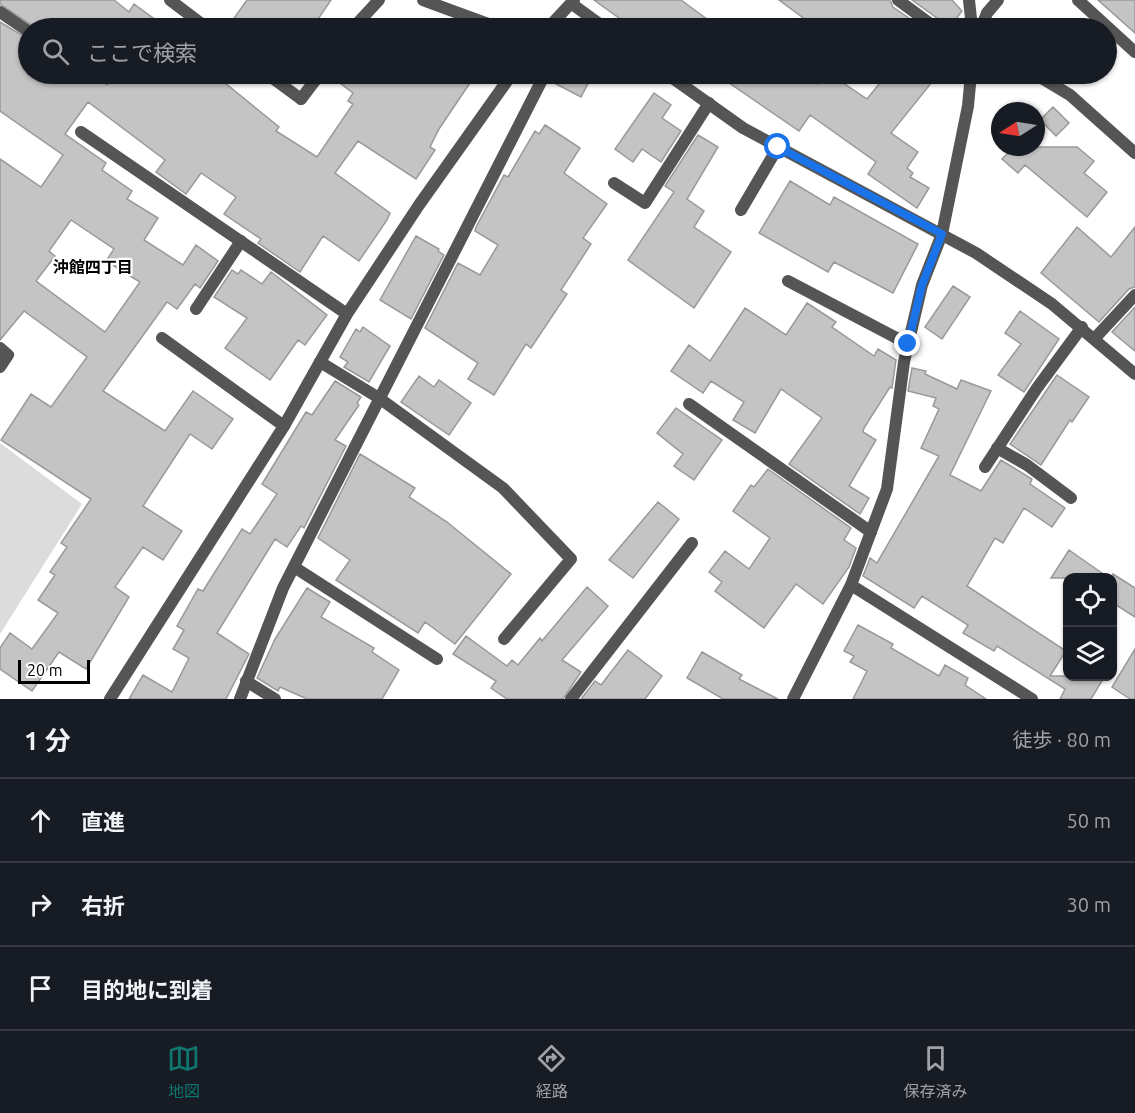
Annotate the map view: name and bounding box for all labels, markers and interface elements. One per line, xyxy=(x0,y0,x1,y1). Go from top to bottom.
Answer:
search box xyxy=(18,18,1117,84)
icon: search xyxy=(39,35,72,68)
text: ここで検索 xyxy=(87,40,197,65)
north arrow xyxy=(991,102,1045,156)
route start xyxy=(764,133,790,159)
district label: 沖館四丁目 xyxy=(53,258,133,276)
route end xyxy=(894,330,920,356)
map controls xyxy=(1063,573,1117,681)
button: locate xyxy=(1063,573,1117,627)
button: layers xyxy=(1063,627,1117,681)
scale bar xyxy=(18,657,90,684)
text: 20 m xyxy=(27,661,63,679)
text: 1 分 xyxy=(24,726,71,755)
text: 徒歩 · 80 m xyxy=(1013,728,1111,751)
icon: ahead xyxy=(24,804,57,837)
text: 直進 xyxy=(81,809,125,834)
text: 50 m xyxy=(1067,809,1111,832)
icon: right xyxy=(24,888,57,921)
text: 右折 xyxy=(81,893,125,918)
text: 30 m xyxy=(1067,893,1111,916)
icon: arrive xyxy=(24,972,57,1005)
text: 目的地に到着 xyxy=(81,977,213,1002)
tab: 地図 xyxy=(167,1042,200,1102)
tab: 経路 xyxy=(535,1042,568,1102)
tab: 保存済み xyxy=(903,1042,967,1102)

